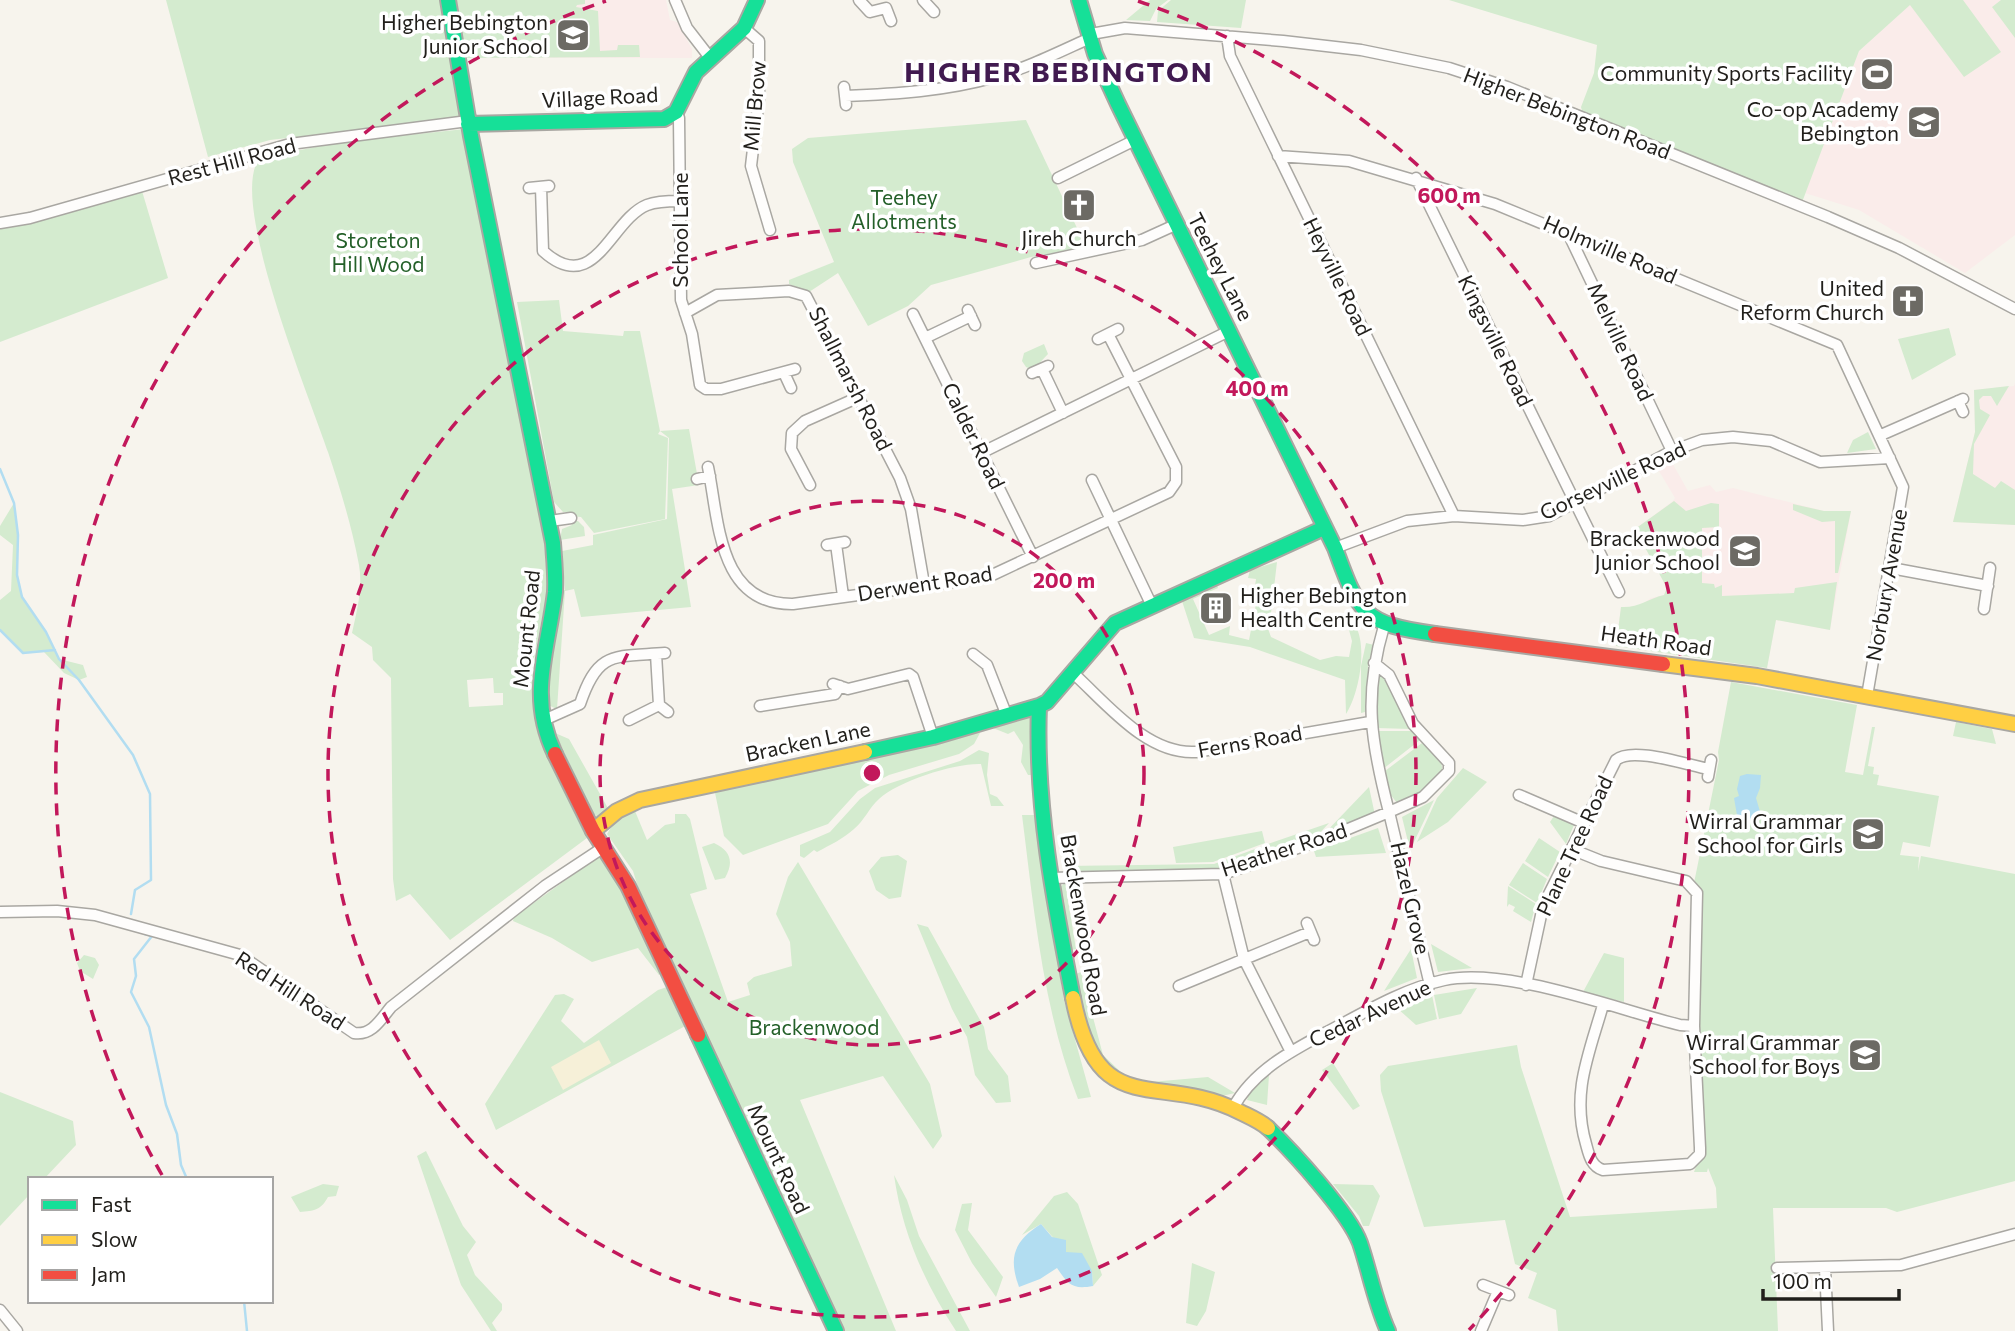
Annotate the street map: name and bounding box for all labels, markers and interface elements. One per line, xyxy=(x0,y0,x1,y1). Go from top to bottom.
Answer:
place label: Higher Bebington Junior School xyxy=(381,9,548,58)
school or university icon: Higher Bebington Junior School xyxy=(554,16,592,54)
district label: HIGHER BEBINGTON xyxy=(904,54,1214,88)
sports icon: Community Sports Facility xyxy=(1858,55,1896,93)
street label: Mill Brow xyxy=(737,59,770,152)
place label: Community Sports Facility xyxy=(1600,60,1853,85)
street label: Higher Bebington Road xyxy=(1460,62,1675,164)
street label: Village Road xyxy=(541,81,659,112)
place label: Co-op Academy Bebington xyxy=(1747,96,1899,145)
school or university icon: Co-op Academy Bebington xyxy=(1905,103,1943,141)
street label: Rest Hill Road xyxy=(165,131,298,190)
street label: School Lane xyxy=(667,172,692,288)
text: 600 m xyxy=(1417,182,1481,207)
park label: Teehey Allotments xyxy=(851,184,957,233)
church icon: Jireh Church xyxy=(1060,186,1098,224)
street label: Teehey Lane xyxy=(1183,208,1259,324)
street label: Holmville Road xyxy=(1540,209,1681,288)
street label: Heyville Road xyxy=(1299,213,1378,340)
place label: Jireh Church xyxy=(1021,225,1137,250)
park label: Storeton Hill Wood xyxy=(332,227,425,276)
street label: Kingsville Road xyxy=(1454,270,1539,410)
place label: United Reform Church xyxy=(1740,275,1884,324)
street label: Melville Road xyxy=(1583,278,1660,404)
church icon: United Reform Church xyxy=(1889,282,1927,320)
street label: Shallmarsh Road xyxy=(804,302,898,454)
text: 400 m xyxy=(1225,375,1289,400)
street label: Calder Road xyxy=(938,378,1011,493)
street label: Gorseyville Road xyxy=(1535,435,1689,524)
street label: Norbury Avenue xyxy=(1860,507,1911,663)
place label: Brackenwood Junior School xyxy=(1589,525,1720,574)
school or university icon: Brackenwood Junior School xyxy=(1726,532,1764,570)
street label: Derwent Road xyxy=(856,560,994,606)
text: 200 m xyxy=(1033,567,1095,592)
street label: Mount Road xyxy=(507,569,544,689)
place label: Higher Bebington Health Centre xyxy=(1240,582,1407,631)
building icon: Higher Bebington Health Centre xyxy=(1197,589,1235,627)
street label: Heath Road xyxy=(1599,619,1713,660)
street label: Bracken Lane xyxy=(743,715,873,766)
street label: Ferns Road xyxy=(1196,719,1304,762)
centre of rings xyxy=(860,761,884,785)
street label: Plane Tree Road xyxy=(1530,771,1617,919)
place label: Wirral Grammar School for Girls xyxy=(1689,808,1843,857)
school or university icon: Wirral Grammar School for Girls xyxy=(1849,815,1887,853)
street label: Heather Road xyxy=(1217,816,1350,881)
street label: Brackenwood Road xyxy=(1056,832,1113,1017)
street label: Hazel Grove xyxy=(1386,839,1437,956)
street label: Red Hill Road xyxy=(231,945,350,1034)
street label: Cedar Avenue xyxy=(1305,974,1434,1052)
park label: Brackenwood xyxy=(749,1014,879,1039)
place label: Wirral Grammar School for Boys xyxy=(1686,1029,1840,1078)
school or university icon: Wirral Grammar School for Boys xyxy=(1846,1036,1884,1074)
street label: Mount Road xyxy=(743,1100,816,1217)
legend xyxy=(28,1177,273,1303)
text: Fast xyxy=(91,1191,132,1216)
text: Slow xyxy=(91,1226,138,1251)
scale bar xyxy=(1763,1258,1899,1302)
text: Jam xyxy=(91,1261,126,1286)
text: 100 m xyxy=(1773,1268,1832,1293)

